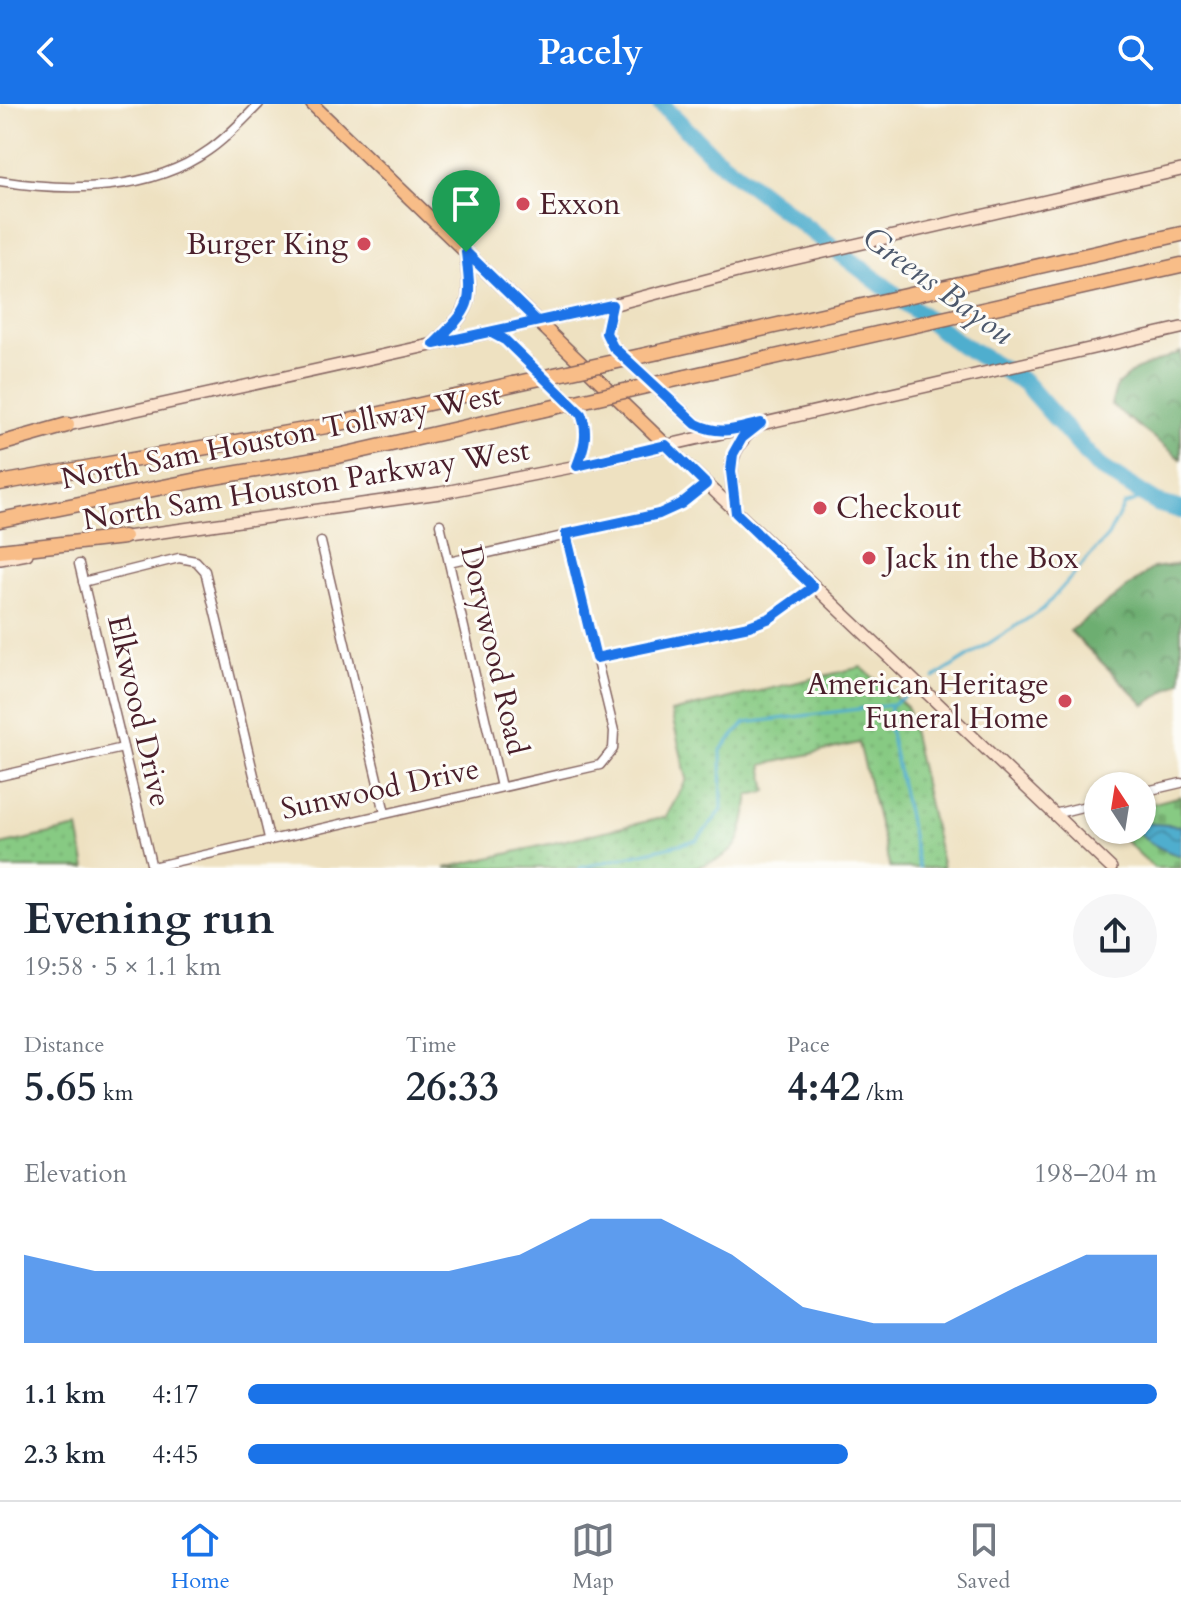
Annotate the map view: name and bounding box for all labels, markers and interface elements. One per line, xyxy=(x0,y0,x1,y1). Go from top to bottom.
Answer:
text: Pacely xyxy=(538,28,643,77)
icon: back xyxy=(24,30,68,74)
icon: search xyxy=(1113,30,1157,74)
pin xyxy=(432,170,500,252)
icon: arrive xyxy=(444,182,488,226)
place label: Exxon xyxy=(539,184,621,225)
marker: Exxon xyxy=(514,195,532,213)
water label: Greens Bayou xyxy=(854,216,1022,356)
place label: Burger King xyxy=(186,224,348,265)
marker: Burger King xyxy=(355,235,373,253)
street label: North Sam Houston Tollway West xyxy=(57,374,505,500)
street label: North Sam Houston Parkway West xyxy=(80,429,533,541)
place label: Checkout xyxy=(836,488,961,529)
marker: Checkout xyxy=(811,499,829,517)
place label: Jack in the Box xyxy=(881,538,1079,579)
street label: Dorywood Road xyxy=(450,541,538,759)
marker: Jack in the Box xyxy=(860,549,878,567)
street label: Elkwood Drive xyxy=(97,611,181,811)
place label: American Heritage Funeral Home xyxy=(807,664,1049,739)
marker: American Heritage Funeral Home xyxy=(1056,692,1074,710)
street label: Sunwood Drive xyxy=(277,748,483,830)
north arrow xyxy=(1084,772,1156,844)
map controls xyxy=(1084,772,1156,844)
text: Evening run xyxy=(24,889,274,949)
button: share xyxy=(1073,894,1157,978)
text: 19:58 · 5 × 1.1 km xyxy=(24,949,221,984)
text: Distance xyxy=(24,1030,104,1060)
text: Time xyxy=(406,1030,457,1060)
text: Pace xyxy=(787,1030,830,1060)
text: 5.65 xyxy=(24,1060,97,1115)
text: 26:33 xyxy=(406,1060,499,1115)
text: 4:42 xyxy=(787,1060,860,1115)
text: km xyxy=(97,1078,133,1108)
text: /km xyxy=(860,1078,904,1108)
text: Elevation xyxy=(24,1156,127,1191)
text: 198–204 m xyxy=(1034,1156,1157,1191)
text: 1.1 km xyxy=(24,1377,105,1412)
text: 4:17 xyxy=(152,1377,199,1412)
text: 2.3 km xyxy=(24,1437,105,1472)
text: 4:45 xyxy=(152,1437,199,1472)
tab: Home xyxy=(171,1518,230,1596)
tab: Map xyxy=(571,1518,615,1596)
tab: Saved xyxy=(957,1518,1010,1596)

